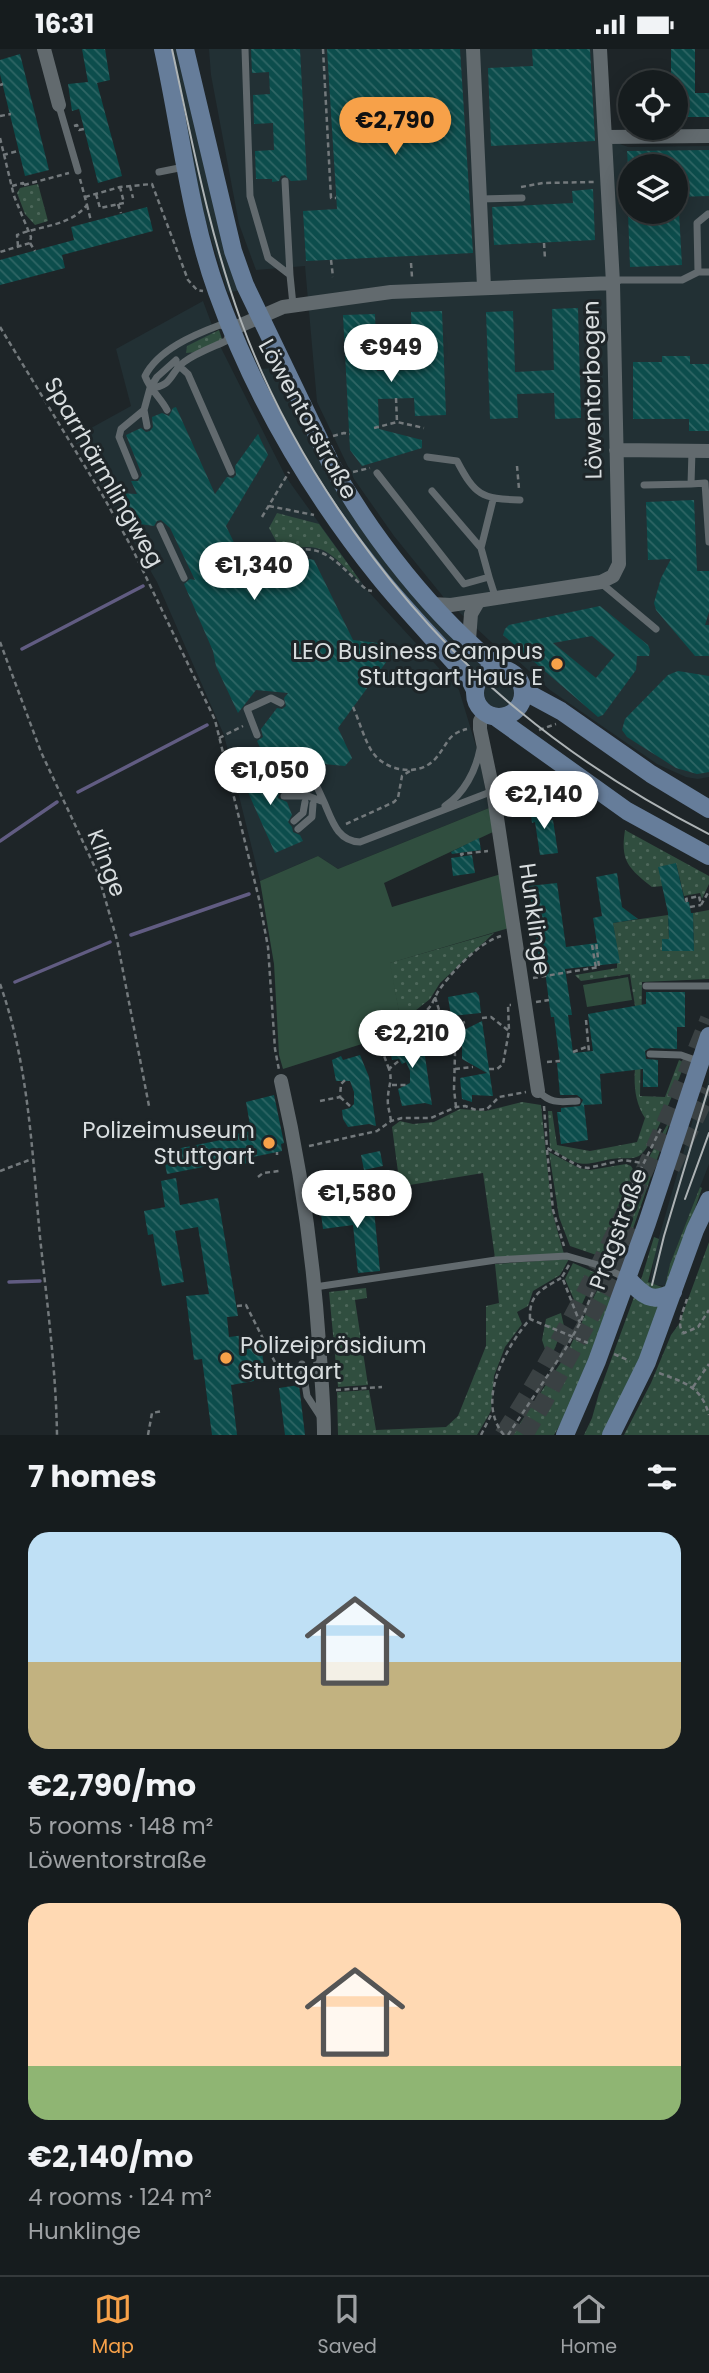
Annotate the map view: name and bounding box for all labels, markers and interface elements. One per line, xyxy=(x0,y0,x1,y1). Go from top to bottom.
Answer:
text: 16:31 xyxy=(35,6,94,42)
map controls xyxy=(618,70,688,224)
button: locate xyxy=(618,70,688,140)
pin: €2,790 xyxy=(338,97,452,157)
text: €2,790 xyxy=(355,104,435,136)
button: layers xyxy=(618,154,688,224)
street label: Löwentorbogen xyxy=(574,300,610,480)
pin: €949 xyxy=(350,325,432,384)
text: €949 xyxy=(360,331,422,363)
street label: Löwentorstraße xyxy=(251,333,365,505)
street label: Sparrhärmlingweg xyxy=(37,371,171,573)
pin: €1,340 xyxy=(197,543,311,602)
text: €1,340 xyxy=(215,549,293,581)
place label: LEO Business Campus Stuttgart Haus E xyxy=(292,635,543,693)
marker: LEO Business Campus Stuttgart Haus E xyxy=(549,656,565,672)
pin: €1,050 xyxy=(213,747,327,807)
text: €1,050 xyxy=(231,754,309,786)
pin: €2,140 xyxy=(487,771,601,831)
text: €2,140 xyxy=(505,778,583,810)
street label: Klinge xyxy=(80,825,134,901)
street label: Hunklinge xyxy=(511,861,559,977)
pin: €2,210 xyxy=(355,1011,469,1070)
text: €2,210 xyxy=(375,1017,449,1049)
place label: Polizeimuseum Stuttgart xyxy=(82,1114,255,1172)
marker: Polizeimuseum Stuttgart xyxy=(261,1135,277,1151)
street label: Pragstraße xyxy=(581,1164,655,1294)
pin: €1,580 xyxy=(300,1171,414,1230)
text: €1,580 xyxy=(318,1177,396,1209)
place label: Polizeipräsidium Stuttgart xyxy=(240,1329,427,1387)
marker: Polizeipräsidium Stuttgart xyxy=(218,1350,234,1366)
text: 7 homes xyxy=(28,1455,157,1498)
icon: filters xyxy=(643,1458,681,1496)
icon: home xyxy=(292,1578,418,1704)
text: €2,790/mo xyxy=(28,1764,196,1807)
text: 5 rooms · 148 m² xyxy=(28,1810,213,1842)
text: Löwentorstraße xyxy=(28,1844,207,1876)
icon: home xyxy=(292,1949,418,2075)
text: €2,140/mo xyxy=(28,2135,193,2178)
text: 4 rooms · 124 m² xyxy=(28,2181,212,2213)
text: Hunklinge xyxy=(28,2215,141,2247)
tab: Map xyxy=(92,2290,134,2361)
tab: Saved xyxy=(318,2290,377,2361)
tab: Home xyxy=(560,2290,617,2361)

